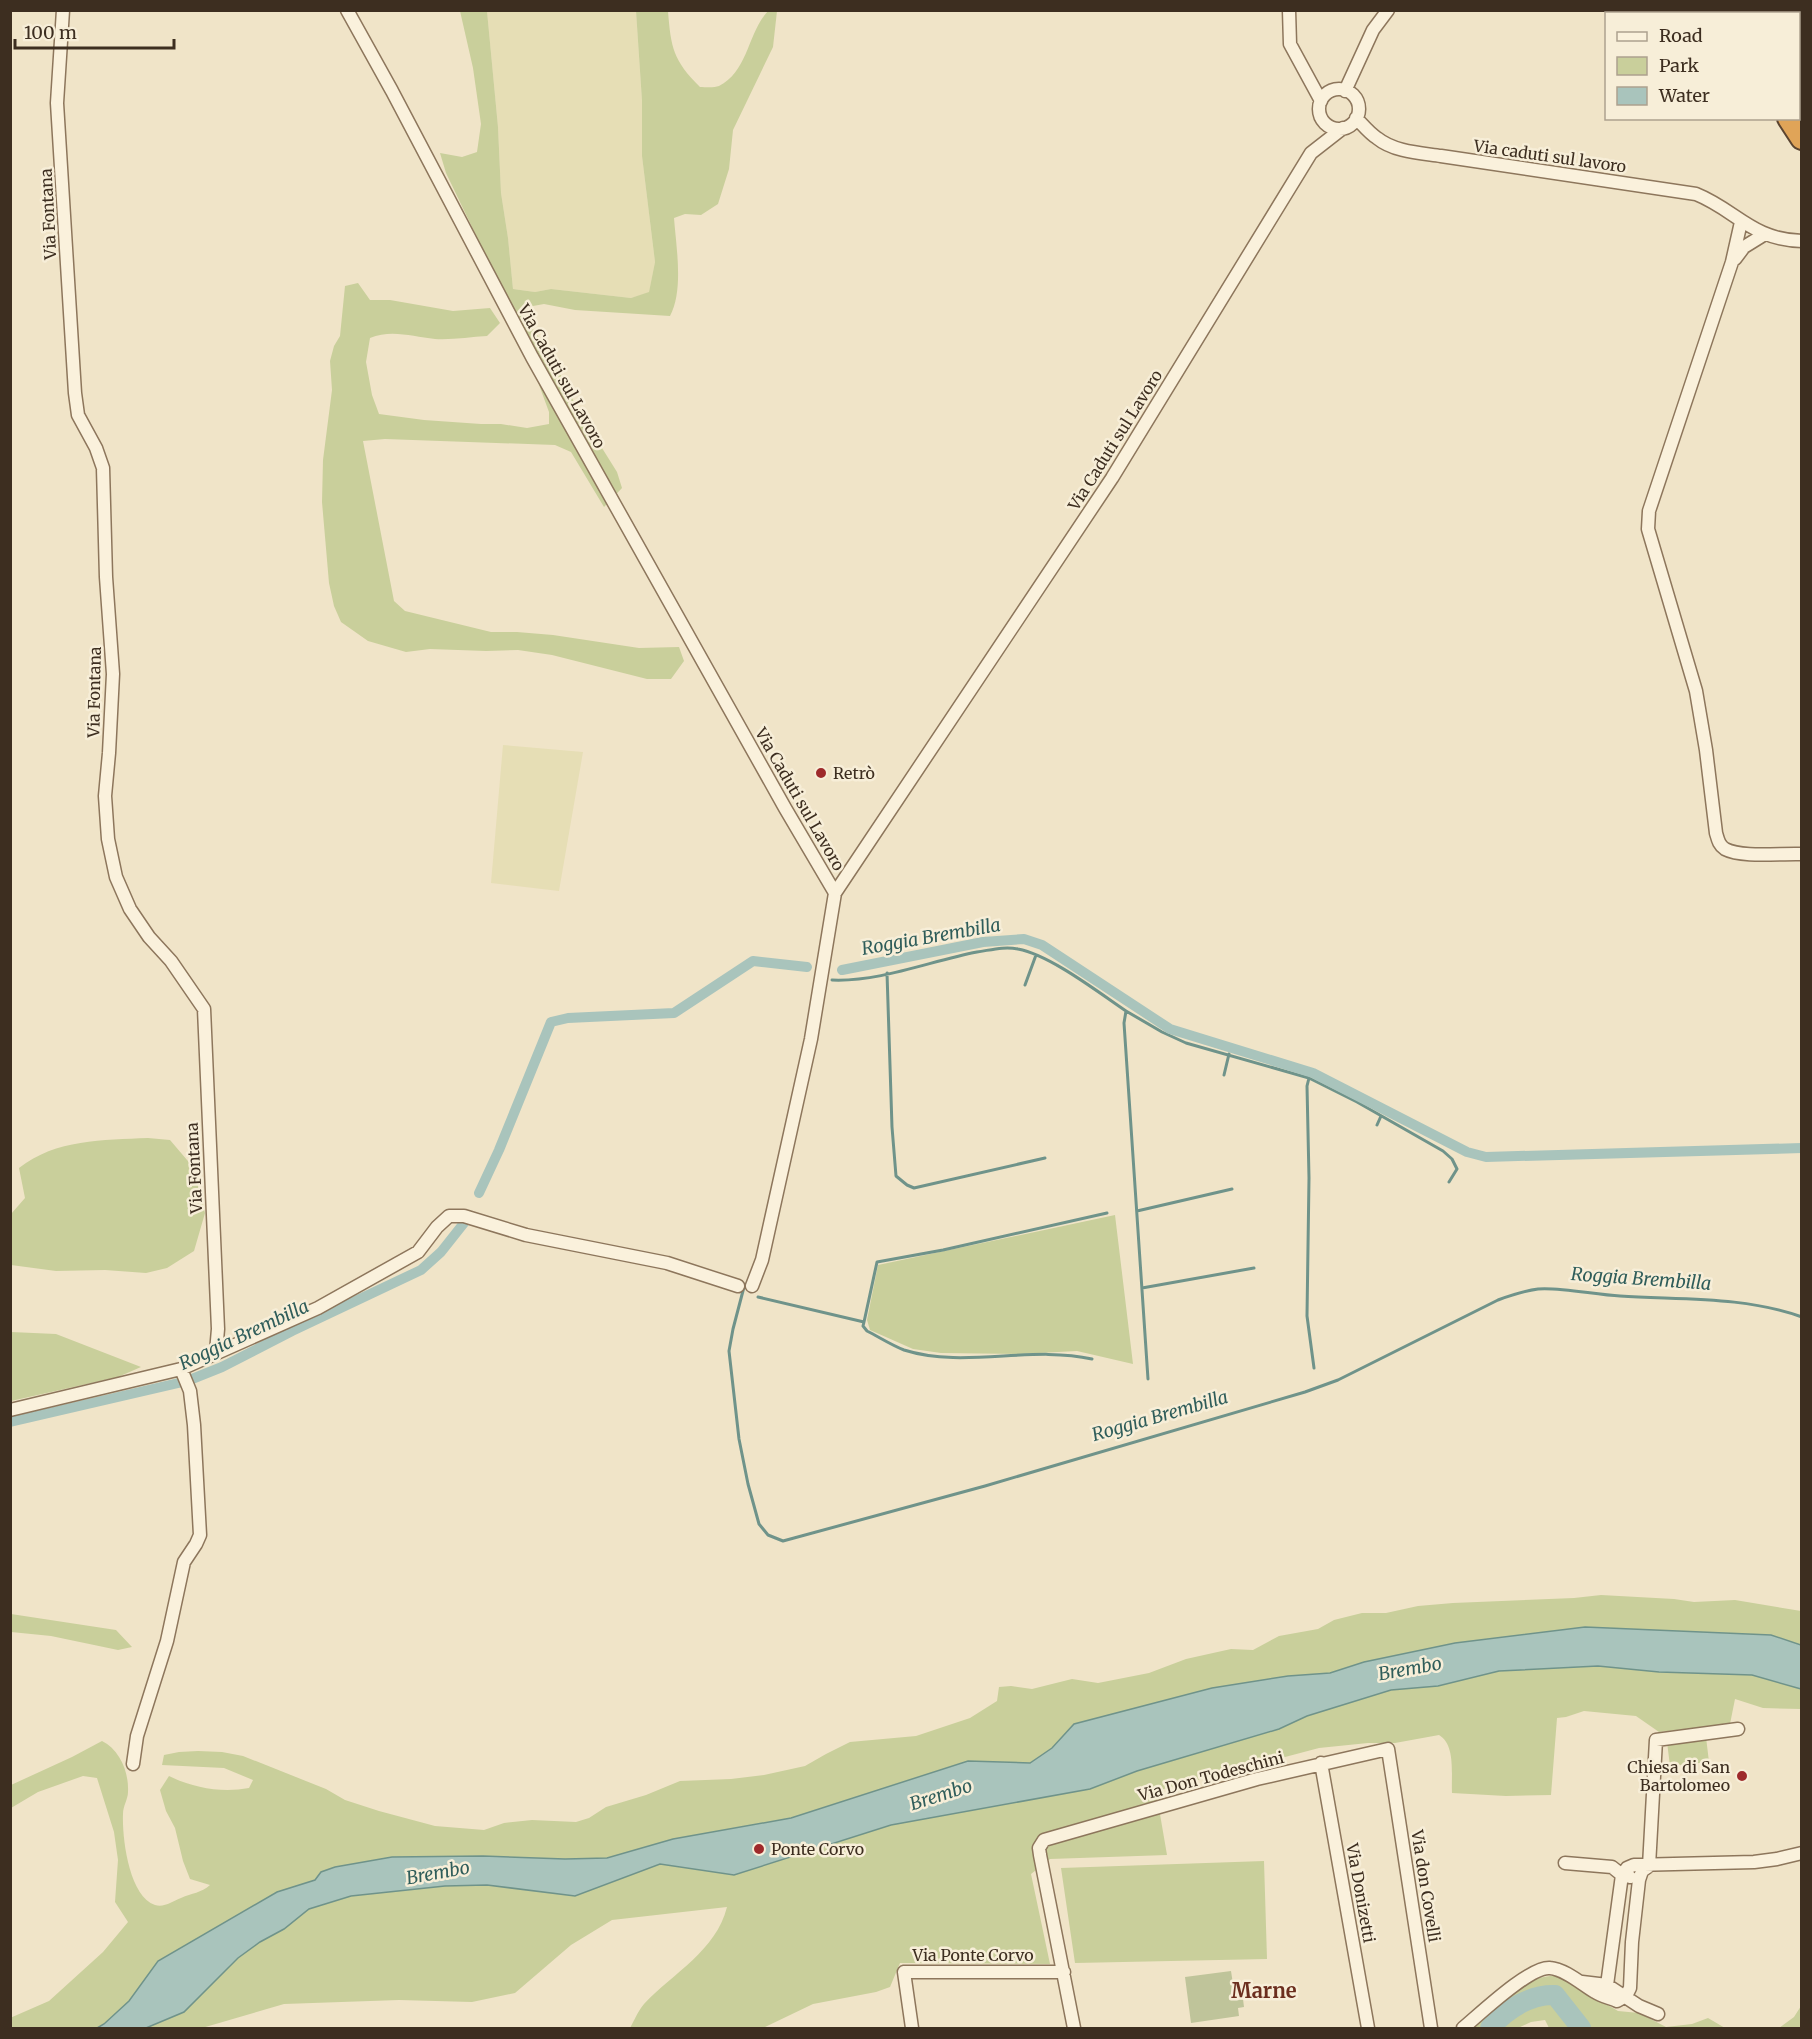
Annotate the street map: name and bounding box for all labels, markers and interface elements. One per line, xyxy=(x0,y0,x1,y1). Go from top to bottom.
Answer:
scale bar xyxy=(15,12,174,50)
legend xyxy=(1605,12,1800,120)
text: 100 m xyxy=(24,21,77,44)
text: Road xyxy=(1659,24,1703,47)
text: Park xyxy=(1659,54,1700,77)
text: Water xyxy=(1658,84,1710,107)
street label: Via caduti sul lavoro xyxy=(1472,135,1627,177)
street label: Via Fontana xyxy=(36,168,60,261)
street label: Via Caduti sul Lavoro xyxy=(514,300,610,452)
street label: Via Caduti sul Lavoro xyxy=(1063,366,1166,515)
street label: Via Fontana xyxy=(83,646,105,739)
street label: Via Caduti sul Lavoro xyxy=(750,723,849,874)
place label: Retrò xyxy=(833,763,875,783)
marker: Retrò xyxy=(814,766,828,780)
water label: Roggia Brembilla xyxy=(860,913,1002,960)
street label: Via Fontana xyxy=(182,1122,206,1215)
water label: Roggia Brembilla xyxy=(1570,1262,1712,1295)
water label: Roggia Brembilla xyxy=(175,1294,312,1375)
water label: Roggia Brembilla xyxy=(1089,1385,1231,1446)
water label: Brembo xyxy=(1376,1652,1444,1685)
street label: Via Don Todeschini xyxy=(1135,1747,1286,1805)
place label: Chiesa di San Bartolomeo xyxy=(1627,1757,1730,1795)
marker: Chiesa di San Bartolomeo xyxy=(1735,1769,1749,1783)
water label: Brembo xyxy=(907,1774,975,1815)
street label: Via don Covelli xyxy=(1407,1827,1445,1944)
place label: Ponte Corvo xyxy=(771,1839,864,1859)
street label: Via Donizetti xyxy=(1342,1841,1380,1944)
marker: Ponte Corvo xyxy=(752,1842,766,1856)
water label: Brembo xyxy=(404,1856,472,1889)
street label: Via Ponte Corvo xyxy=(911,1945,1034,1965)
district label: Marne xyxy=(1231,1978,1297,2003)

